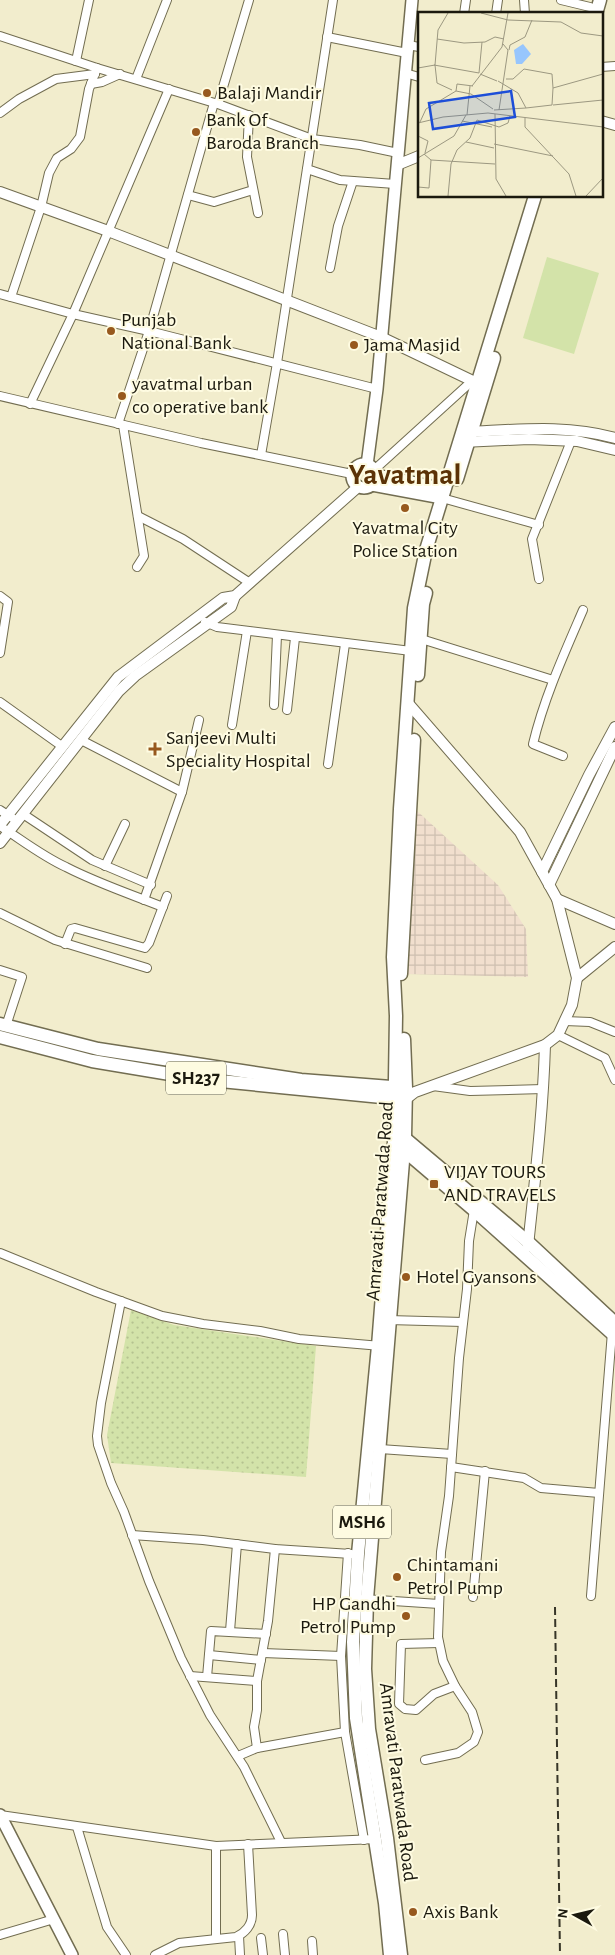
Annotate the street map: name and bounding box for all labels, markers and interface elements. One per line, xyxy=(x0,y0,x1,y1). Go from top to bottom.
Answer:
inset map xyxy=(418,12,602,198)
place label: Balaji Mandir xyxy=(217,83,322,103)
marker: Balaji Mandir xyxy=(201,87,213,99)
place label: Bank Of Baroda Branch xyxy=(206,110,319,153)
marker: Bank Of Baroda Branch xyxy=(190,126,202,138)
place label: Punjab National Bank xyxy=(121,310,231,353)
marker: Punjab National Bank xyxy=(105,325,117,337)
place label: Jama Masjid xyxy=(364,335,460,355)
marker: Jama Masjid xyxy=(348,339,360,351)
place label: yavatmal urban co operative bank xyxy=(131,374,268,417)
marker: yavatmal urban co operative bank xyxy=(116,390,128,402)
district label: Yavatmal xyxy=(348,460,462,490)
marker: Yavatmal City Police Station xyxy=(399,502,411,514)
place label: Yavatmal City Police Station xyxy=(352,518,458,561)
place label: Sanjeevi Multi Speciality Hospital xyxy=(166,728,311,771)
marker: Sanjeevi Multi Speciality Hospital xyxy=(148,742,162,756)
road number: SH237 xyxy=(166,1062,226,1094)
street label: Amravati Paratwada Road xyxy=(363,1100,397,1302)
place label: VIJAY TOURS AND TRAVELS xyxy=(444,1162,556,1205)
marker: VIJAY TOURS AND TRAVELS xyxy=(428,1178,440,1190)
place label: Hotel Gyansons xyxy=(416,1267,537,1287)
marker: Hotel Gyansons xyxy=(400,1271,412,1283)
road number: MSH6 xyxy=(333,1505,391,1538)
place label: Chintamani Petrol Pump xyxy=(407,1555,503,1598)
marker: Chintamani Petrol Pump xyxy=(391,1571,403,1583)
place label: HP Gandhi Petrol Pump xyxy=(300,1594,396,1637)
marker: HP Gandhi Petrol Pump xyxy=(400,1610,412,1622)
street label: Amravati Paratwada Road xyxy=(376,1681,420,1883)
north arrow xyxy=(550,1890,600,1940)
place label: Axis Bank xyxy=(423,1902,498,1922)
marker: Axis Bank xyxy=(407,1906,419,1918)
text: N xyxy=(556,1908,571,1919)

